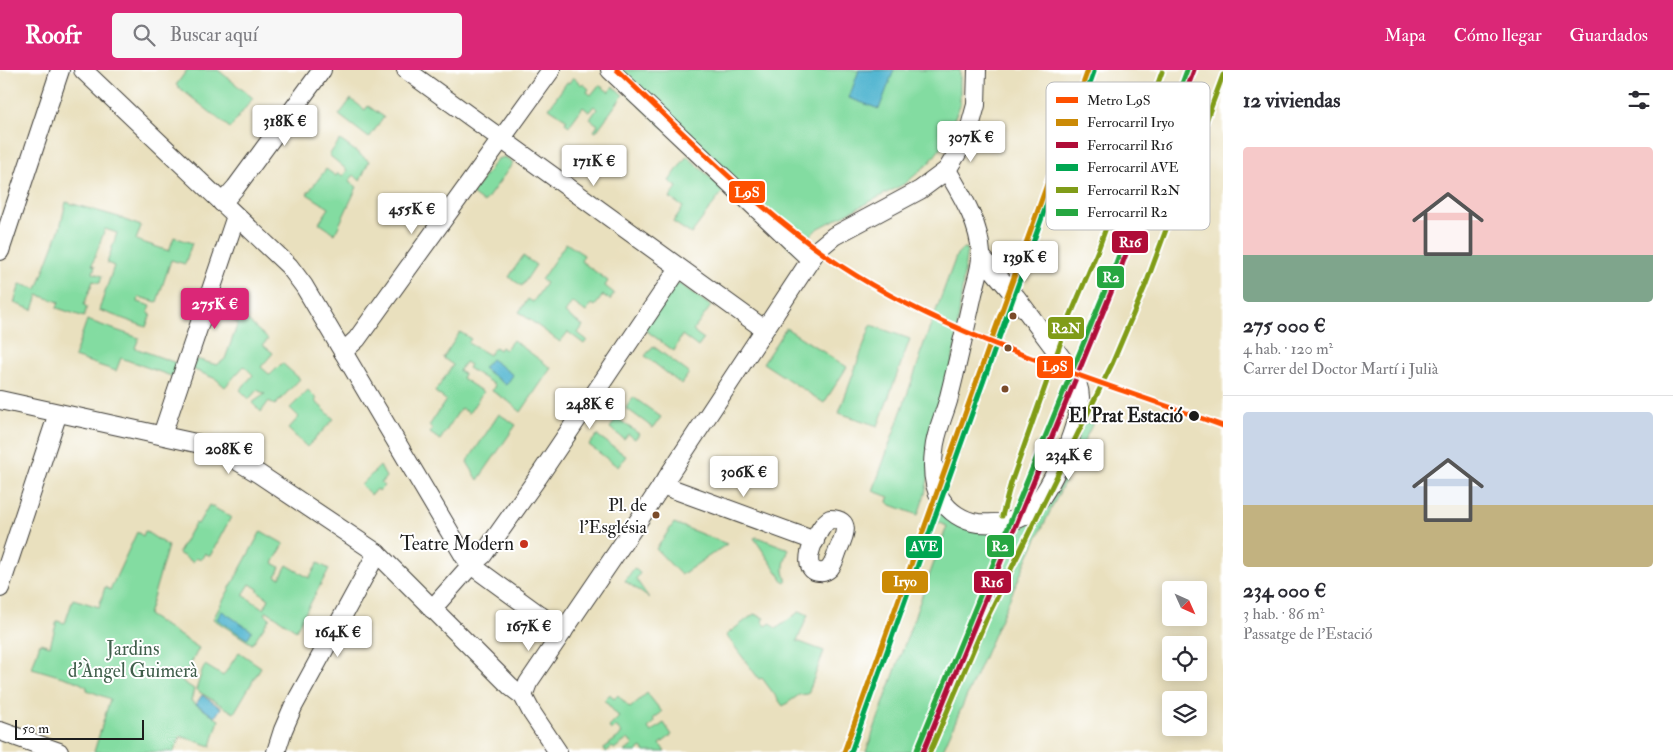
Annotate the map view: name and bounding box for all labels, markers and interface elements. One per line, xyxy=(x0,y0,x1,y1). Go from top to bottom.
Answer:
search box xyxy=(112,13,462,58)
text: Roofr xyxy=(25,20,82,51)
icon: search xyxy=(130,21,158,49)
text: Buscar aquí xyxy=(170,23,258,47)
text: Mapa xyxy=(1385,24,1426,47)
text: Cómo llegar xyxy=(1454,24,1542,47)
text: Guardados xyxy=(1570,24,1648,47)
legend xyxy=(1046,82,1210,230)
icon: filters xyxy=(1625,86,1653,114)
text: 12 viviendas xyxy=(1243,87,1340,114)
text: Metro L9S xyxy=(1087,92,1151,109)
pin: 318K € xyxy=(244,104,326,147)
text: 318K € xyxy=(263,111,307,131)
text: Ferrocarril Iryo xyxy=(1087,114,1174,132)
pin: 307K € xyxy=(930,121,1012,163)
text: 307K € xyxy=(948,127,994,147)
text: Ferrocarril R16 xyxy=(1087,137,1173,154)
pin: 171K € xyxy=(553,144,635,187)
text: 171K € xyxy=(573,151,615,171)
text: Ferrocarril AVE xyxy=(1087,159,1179,176)
icon: home xyxy=(1403,179,1493,269)
line badge: L9S xyxy=(728,180,766,204)
text: Ferrocarril R2N xyxy=(1087,182,1181,199)
text: L9S xyxy=(734,184,760,201)
pin: 455K € xyxy=(371,192,453,235)
text: 455K € xyxy=(389,199,435,219)
text: Ferrocarril R2 xyxy=(1087,204,1168,221)
line badge: R16 xyxy=(1111,230,1149,254)
text: R16 xyxy=(1119,234,1142,251)
pin: 139K € xyxy=(984,240,1066,283)
text: 139K € xyxy=(1003,247,1047,267)
line badge: R2 xyxy=(1096,265,1125,289)
text: R2 xyxy=(1102,269,1120,286)
pin: 275K € xyxy=(174,288,256,330)
text: 275K € xyxy=(192,294,238,314)
unlabelled marker xyxy=(1008,311,1018,321)
text: 275 000 € xyxy=(1243,312,1326,339)
line badge: R2N xyxy=(1047,316,1085,340)
text: R2N xyxy=(1051,320,1081,337)
text: 4 hab. · 120 m² xyxy=(1243,339,1333,359)
unlabelled marker xyxy=(1003,343,1013,353)
line badge: L9S xyxy=(1036,355,1074,379)
text: L9S xyxy=(1042,358,1068,375)
text: Carrer del Doctor Martí i Julià xyxy=(1243,359,1438,379)
unlabelled marker xyxy=(1000,384,1010,394)
pin: 248K € xyxy=(549,388,631,430)
text: 248K € xyxy=(566,394,614,414)
place label: El Prat Estació xyxy=(1069,404,1183,428)
marker: El Prat Estació xyxy=(1187,409,1201,423)
pin: 208K € xyxy=(188,432,270,475)
pin: 234K € xyxy=(1028,438,1110,481)
text: 208K € xyxy=(205,439,253,459)
text: 234K € xyxy=(1046,445,1092,465)
icon: home xyxy=(1403,445,1493,535)
pin: 306K € xyxy=(703,456,785,498)
text: 306K € xyxy=(721,462,767,482)
place label: Pl. de l'Església xyxy=(579,494,648,539)
marker: Pl. de l'Església xyxy=(651,510,661,520)
place label: Teatre Modern xyxy=(400,532,514,556)
line badge: R2 xyxy=(986,534,1015,558)
line badge: AVE xyxy=(905,535,943,559)
marker: Teatre Modern xyxy=(518,538,530,550)
text: AVE xyxy=(909,538,938,555)
text: R2 xyxy=(991,538,1009,555)
line badge: Iryo xyxy=(881,570,929,594)
line badge: R16 xyxy=(973,570,1012,594)
text: Iryo xyxy=(893,573,917,591)
text: R16 xyxy=(981,574,1004,591)
text: 234 000 € xyxy=(1243,577,1326,604)
north arrow xyxy=(1162,581,1208,626)
map controls xyxy=(1162,581,1207,736)
text: 3 hab. · 86 m² xyxy=(1243,604,1324,624)
pin: 167K € xyxy=(488,610,570,652)
pin: 164K € xyxy=(297,616,379,658)
text: 167K € xyxy=(507,616,551,636)
text: 164K € xyxy=(315,622,361,642)
text: Passatge de l'Estació xyxy=(1243,624,1372,644)
button: locate xyxy=(1162,636,1207,681)
park label: Jardins d'Àngel Guimerà xyxy=(68,637,198,683)
button: layers xyxy=(1162,691,1207,736)
scale bar xyxy=(15,717,144,740)
text: 50 m xyxy=(22,720,49,737)

